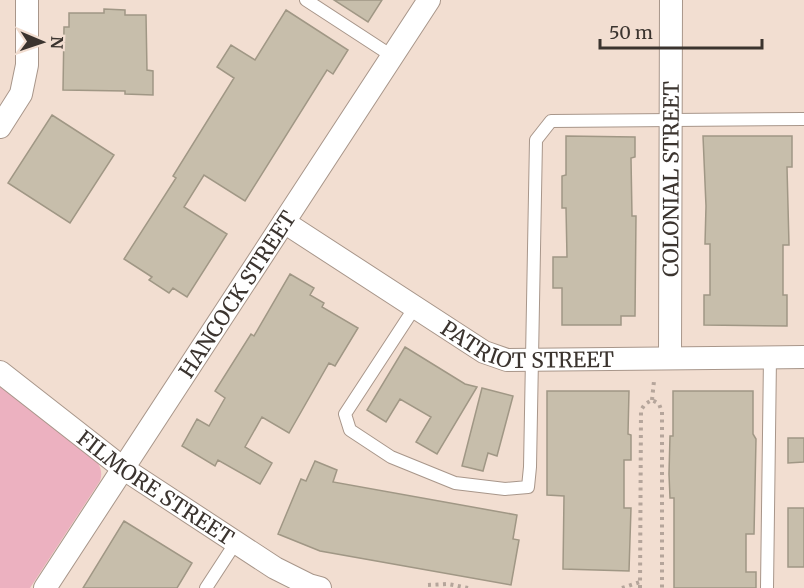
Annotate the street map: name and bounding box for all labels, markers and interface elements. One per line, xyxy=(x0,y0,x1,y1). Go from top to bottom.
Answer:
north arrow xyxy=(12,12,72,72)
scale bar xyxy=(600,12,762,50)
text: 50 m xyxy=(609,21,653,44)
text: N xyxy=(47,36,67,50)
street label: COLONIAL STREET xyxy=(657,81,684,277)
street label: HANCOCK STREET xyxy=(173,205,302,383)
street label: PATRIOT STREET xyxy=(436,314,614,374)
street label: FILMORE STREET xyxy=(72,424,239,551)

